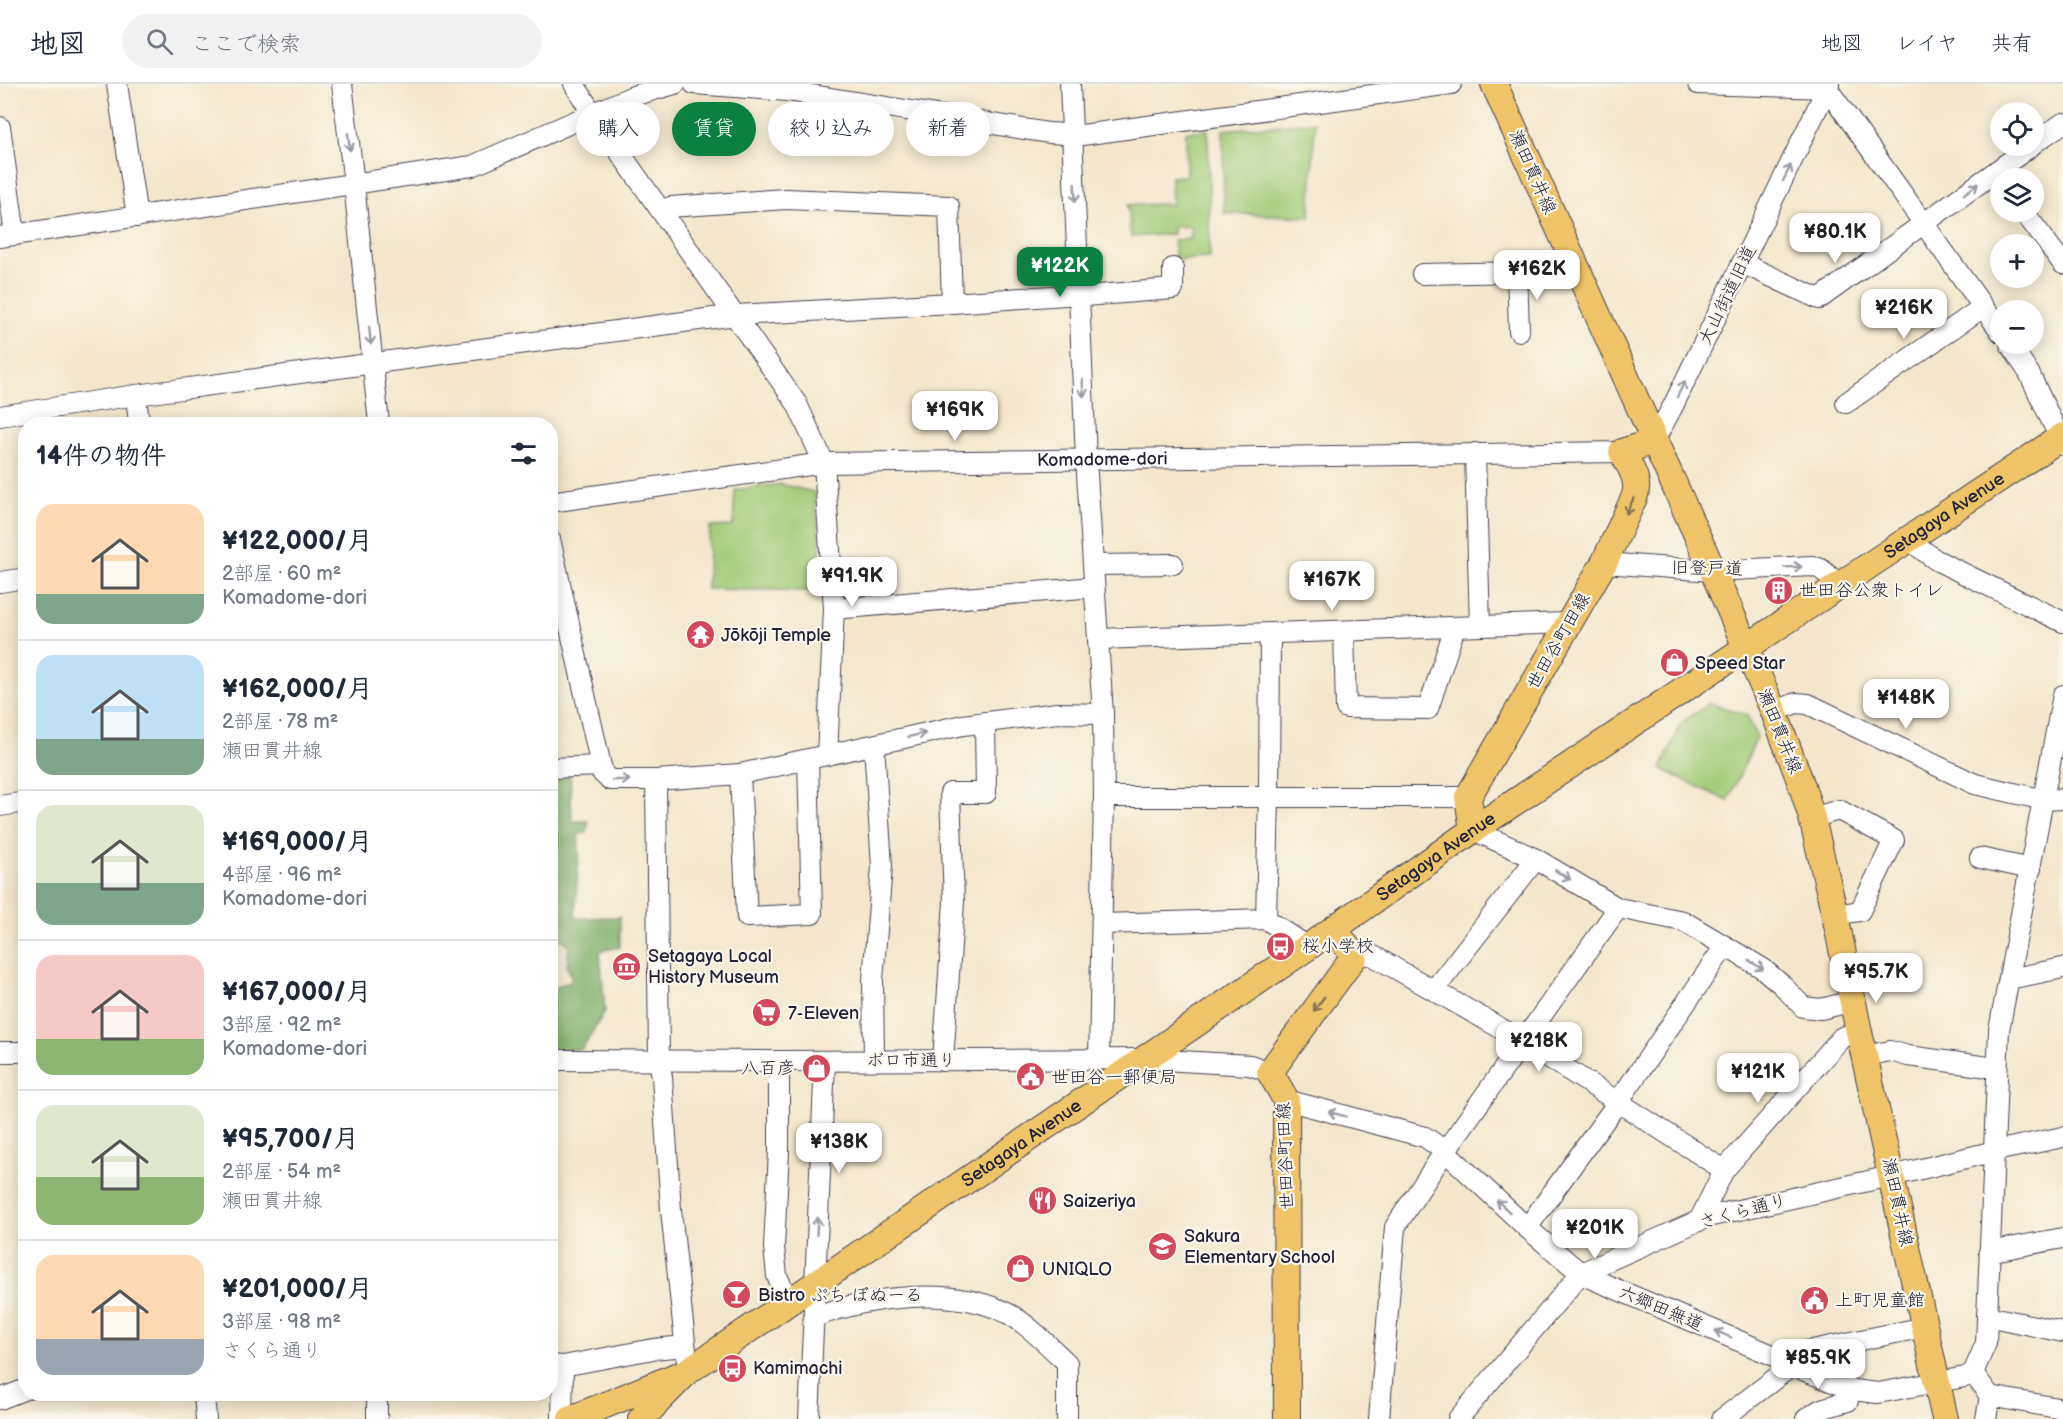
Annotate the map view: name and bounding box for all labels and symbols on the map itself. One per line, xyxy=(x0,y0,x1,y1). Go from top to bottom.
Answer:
street label: 瀬田貫井線 xyxy=(1505,127,1560,218)
one-way arrow xyxy=(344,131,355,151)
one-way arrow xyxy=(1781,165,1793,183)
one-way arrow xyxy=(1069,183,1080,203)
one-way arrow xyxy=(1963,183,1979,196)
pin: ¥80.1K xyxy=(1786,213,1884,264)
street label: 大山街道旧道 xyxy=(1694,242,1761,348)
pin: ¥122K xyxy=(1018,247,1102,298)
pin: ¥162K xyxy=(1495,250,1579,301)
pin: ¥216K xyxy=(1862,289,1946,340)
one-way arrow xyxy=(365,325,376,345)
one-way arrow xyxy=(1078,378,1089,398)
one-way arrow xyxy=(1676,381,1688,399)
pin: ¥169K xyxy=(913,391,997,442)
street label: Komadome-dori xyxy=(1037,448,1168,471)
street label: Setagaya Avenue xyxy=(1880,468,2009,564)
one-way arrow xyxy=(1624,496,1636,514)
pin: ¥91.9K xyxy=(803,557,901,608)
street label: 旧登戸道 xyxy=(1671,557,1743,580)
pin: ¥167K xyxy=(1290,561,1374,612)
one-way arrow xyxy=(1782,561,1802,572)
building icon: 世田谷公衆トイレ xyxy=(1762,574,1794,606)
place label: 世田谷公衆トイレ xyxy=(1799,580,1943,601)
street label: 世田谷町田線 xyxy=(1522,589,1595,693)
temple icon: Jōkōji Temple xyxy=(684,619,716,651)
place label: Jōkōji Temple xyxy=(721,625,831,646)
shop icon: Speed Star xyxy=(1658,647,1690,679)
place label: Speed Star xyxy=(1695,653,1786,674)
pin: ¥148K xyxy=(1864,679,1948,730)
street label: 瀬田貫井線 xyxy=(1753,686,1806,777)
one-way arrow xyxy=(907,729,926,741)
one-way arrow xyxy=(611,774,631,786)
street label: Setagaya Avenue xyxy=(1373,808,1500,906)
one-way arrow xyxy=(1554,869,1571,881)
bus stop icon: 桜小学校 xyxy=(1265,930,1297,962)
place label: 桜小学校 xyxy=(1302,936,1374,957)
place label: Setagaya Local History Museum xyxy=(648,946,779,988)
museum icon: Setagaya Local History Museum xyxy=(611,950,643,982)
pin: ¥95.7K xyxy=(1827,953,1925,1004)
one-way arrow xyxy=(1747,959,1764,971)
one-way arrow xyxy=(1313,996,1325,1012)
supermarket icon: 7-Eleven xyxy=(751,997,783,1029)
place label: 7-Eleven xyxy=(788,1003,859,1024)
pin: ¥218K xyxy=(1497,1022,1581,1073)
street label: ボロ市通り xyxy=(866,1050,956,1071)
shop icon: 八百彦 xyxy=(800,1052,832,1084)
pin: ¥121K xyxy=(1716,1053,1800,1104)
place label: 八百彦 xyxy=(741,1058,795,1079)
public building icon: 世田谷一郵便局 xyxy=(1014,1061,1046,1093)
place label: 世田谷一郵便局 xyxy=(1051,1067,1177,1088)
street label: Setagaya Avenue xyxy=(958,1095,1086,1192)
street label: 世田谷町田線 xyxy=(1273,1102,1298,1210)
one-way arrow xyxy=(1328,1107,1347,1119)
pin: ¥138K xyxy=(797,1123,881,1174)
street label: 瀬田貫井線 xyxy=(1878,1156,1917,1248)
restaurant icon: Saizeriya xyxy=(1026,1185,1058,1217)
street label: さくら通り xyxy=(1697,1190,1789,1233)
place label: Saizeriya xyxy=(1063,1191,1136,1212)
one-way arrow xyxy=(1495,1199,1510,1213)
pin: ¥201K xyxy=(1553,1209,1637,1260)
one-way arrow xyxy=(812,1217,823,1237)
place label: Sakura Elementary School xyxy=(1184,1226,1335,1268)
school or university icon: Sakura Elementary School xyxy=(1147,1230,1179,1262)
shop icon: UNIQLO xyxy=(1005,1253,1037,1285)
place label: UNIQLO xyxy=(1042,1259,1112,1280)
bar icon: Bistro ぷち ぼぬーる xyxy=(721,1279,753,1311)
street label: 六郷田無道 xyxy=(1615,1281,1706,1336)
public building icon: 上町児童館 xyxy=(1798,1284,1830,1316)
place label: Bistro ぷち ぼぬーる xyxy=(758,1285,923,1306)
place label: 上町児童館 xyxy=(1835,1290,1925,1311)
one-way arrow xyxy=(1714,1328,1732,1339)
pin: ¥85.9K xyxy=(1769,1339,1867,1390)
bus stop icon: Kamimachi xyxy=(716,1352,748,1384)
place label: Kamimachi xyxy=(753,1358,843,1379)

